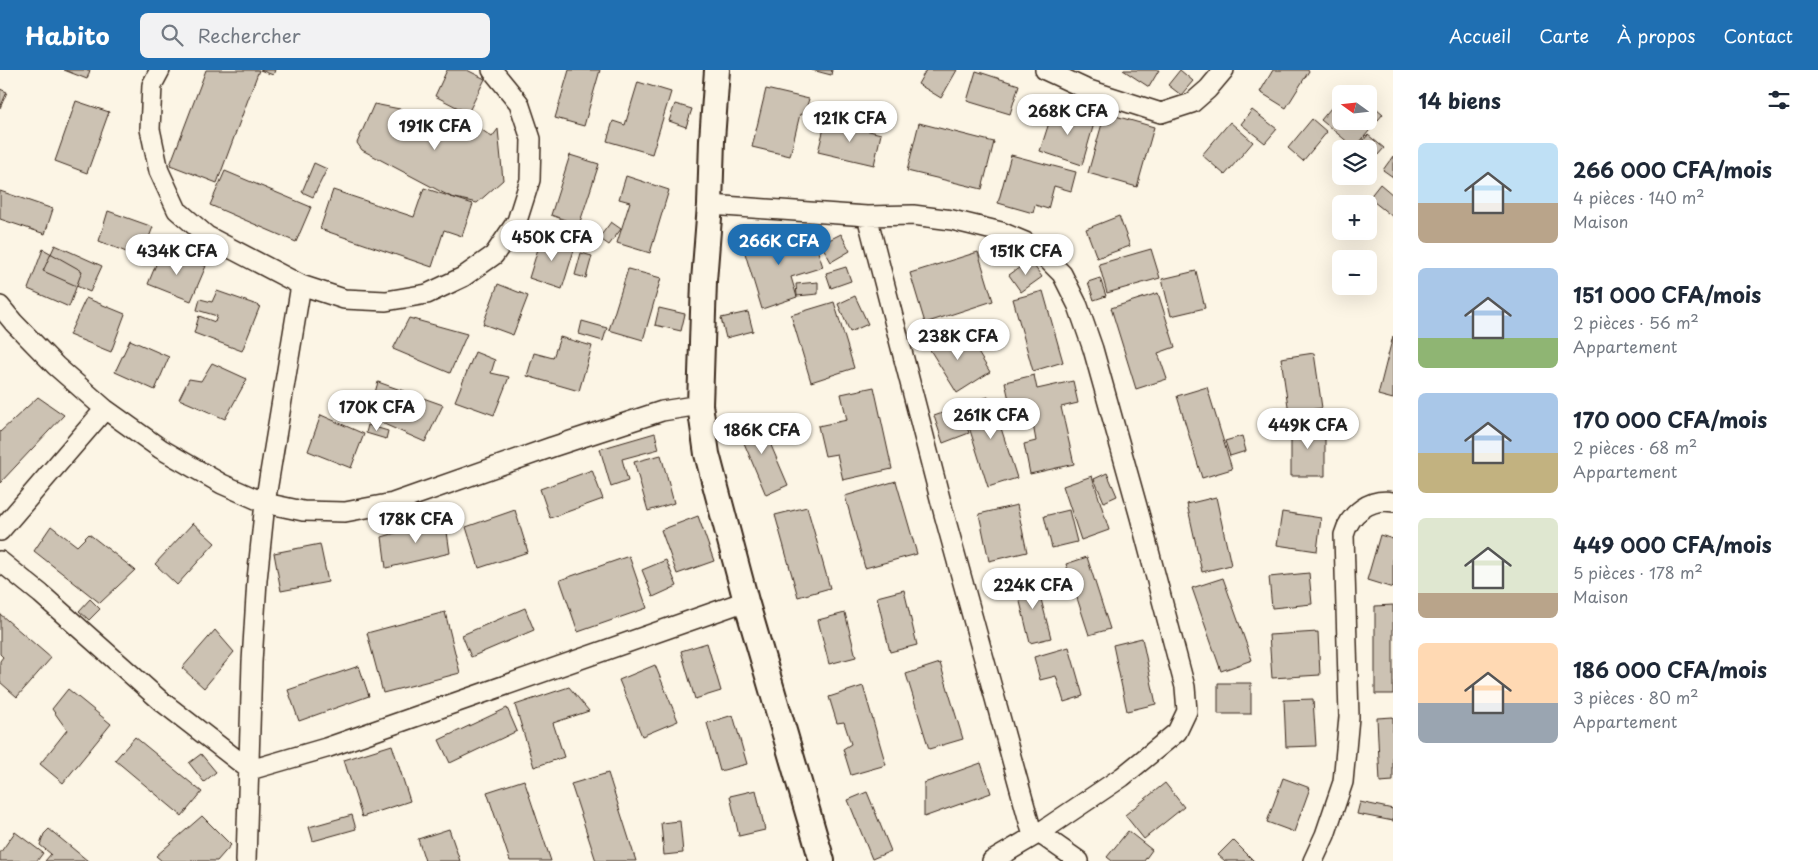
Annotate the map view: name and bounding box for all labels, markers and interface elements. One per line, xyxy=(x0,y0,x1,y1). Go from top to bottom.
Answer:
search box xyxy=(140,13,490,58)
text: Habito xyxy=(25,17,110,53)
icon: search xyxy=(158,21,186,49)
text: Rechercher xyxy=(198,21,301,49)
text: Accueil xyxy=(1449,22,1511,49)
text: Carte xyxy=(1539,22,1589,49)
text: À propos xyxy=(1617,22,1695,49)
text: Contact xyxy=(1723,22,1793,49)
text: 14 biens xyxy=(1418,84,1501,116)
north arrow xyxy=(1332,85,1378,130)
map controls xyxy=(1332,85,1377,295)
icon: filters xyxy=(1765,86,1793,114)
pin: 268K CFA xyxy=(1016,93,1120,136)
text: 268K CFA xyxy=(1028,98,1108,122)
pin: 121K CFA xyxy=(798,100,902,143)
text: 121K CFA xyxy=(813,105,887,129)
pin: 191K CFA xyxy=(383,108,487,151)
text: 191K CFA xyxy=(399,113,471,137)
button: layers xyxy=(1332,140,1377,185)
text: 266 000 CFA/mois xyxy=(1573,153,1772,185)
icon: home xyxy=(1458,163,1518,223)
text: 4 pièces · 140 m² xyxy=(1573,185,1705,209)
button: + xyxy=(1332,195,1377,240)
text: Maison xyxy=(1573,209,1628,233)
pin: 450K CFA xyxy=(500,220,604,262)
text: 450K CFA xyxy=(511,224,593,248)
pin: 266K CFA xyxy=(727,224,831,266)
text: 266K CFA xyxy=(739,228,819,252)
pin: 434K CFA xyxy=(125,234,229,276)
pin: 151K CFA xyxy=(974,234,1078,276)
text: 434K CFA xyxy=(137,238,218,262)
text: 151K CFA xyxy=(990,238,1062,262)
button: − xyxy=(1332,250,1377,295)
text: 151 000 CFA/mois xyxy=(1573,278,1761,310)
icon: home xyxy=(1458,288,1518,348)
text: 2 pièces · 56 m² xyxy=(1573,310,1699,334)
pin: 238K CFA xyxy=(906,318,1010,361)
text: 238K CFA xyxy=(918,323,998,347)
text: Appartement xyxy=(1573,334,1677,358)
pin: 170K CFA xyxy=(325,390,429,432)
text: 170K CFA xyxy=(339,394,415,418)
pin: 261K CFA xyxy=(939,398,1043,440)
text: 261K CFA xyxy=(953,402,1029,426)
text: 170 000 CFA/mois xyxy=(1573,403,1767,435)
pin: 449K CFA xyxy=(1256,408,1360,450)
pin: 186K CFA xyxy=(710,412,814,455)
text: 449K CFA xyxy=(1268,412,1348,436)
icon: home xyxy=(1458,413,1518,473)
text: 186K CFA xyxy=(724,417,800,441)
text: 2 pièces · 68 m² xyxy=(1573,435,1697,459)
text: Appartement xyxy=(1573,459,1677,483)
pin: 178K CFA xyxy=(364,502,468,544)
text: 178K CFA xyxy=(379,506,453,530)
text: 449 000 CFA/mois xyxy=(1573,528,1772,560)
icon: home xyxy=(1458,538,1518,598)
text: 5 pièces · 178 m² xyxy=(1573,560,1703,584)
pin: 224K CFA xyxy=(981,568,1085,610)
text: 224K CFA xyxy=(993,572,1073,596)
text: Maison xyxy=(1573,584,1628,608)
text: 186 000 CFA/mois xyxy=(1573,653,1767,685)
icon: home xyxy=(1458,663,1518,723)
text: 3 pièces · 80 m² xyxy=(1573,685,1699,709)
text: Appartement xyxy=(1573,709,1677,733)

